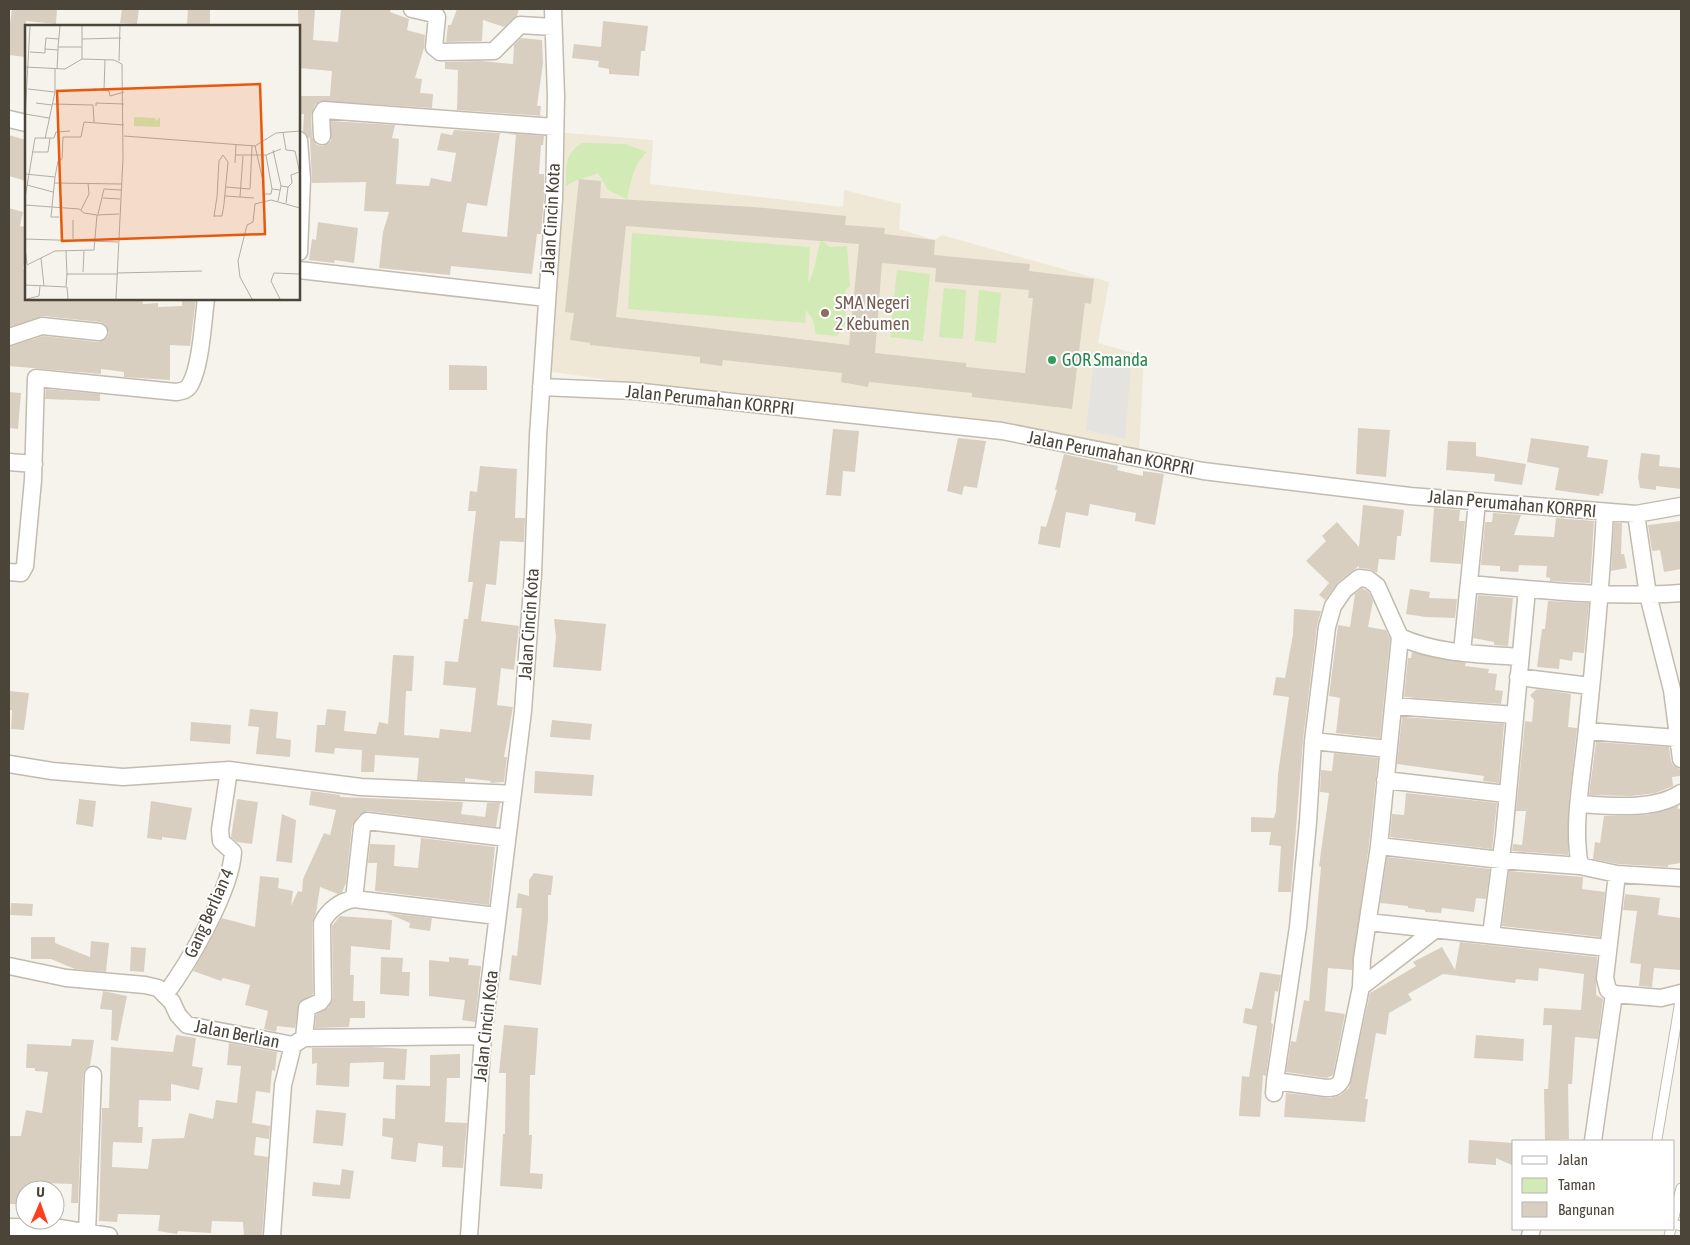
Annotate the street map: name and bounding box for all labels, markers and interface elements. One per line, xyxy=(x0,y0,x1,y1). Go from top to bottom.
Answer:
inset map xyxy=(25,25,300,300)
street label: Jalan Cincin Kota xyxy=(537,163,564,275)
place label: SMA Negeri 2 Kebumen xyxy=(835,292,910,334)
marker: SMA Negeri 2 Kebumen xyxy=(819,307,831,319)
place label: GOR Smanda xyxy=(1062,349,1148,370)
marker: GOR Smanda xyxy=(1046,354,1058,366)
street label: Jalan Perumahan KORPRI xyxy=(625,380,795,419)
street label: Jalan Perumahan KORPRI xyxy=(1026,426,1196,479)
street label: Jalan Perumahan KORPRI xyxy=(1427,486,1597,521)
street label: Jalan Cincin Kota xyxy=(514,567,543,681)
street label: Gang Berlian 4 xyxy=(179,865,238,961)
street label: Jalan Cincin Kota xyxy=(469,969,502,1083)
street label: Jalan Berlian xyxy=(193,1015,282,1052)
legend xyxy=(1512,1140,1675,1230)
text: Jalan xyxy=(1558,1151,1588,1168)
text: Taman xyxy=(1558,1176,1596,1193)
north arrow xyxy=(15,1180,65,1230)
text: U xyxy=(36,1184,45,1200)
text: Bangunan xyxy=(1558,1201,1615,1218)

